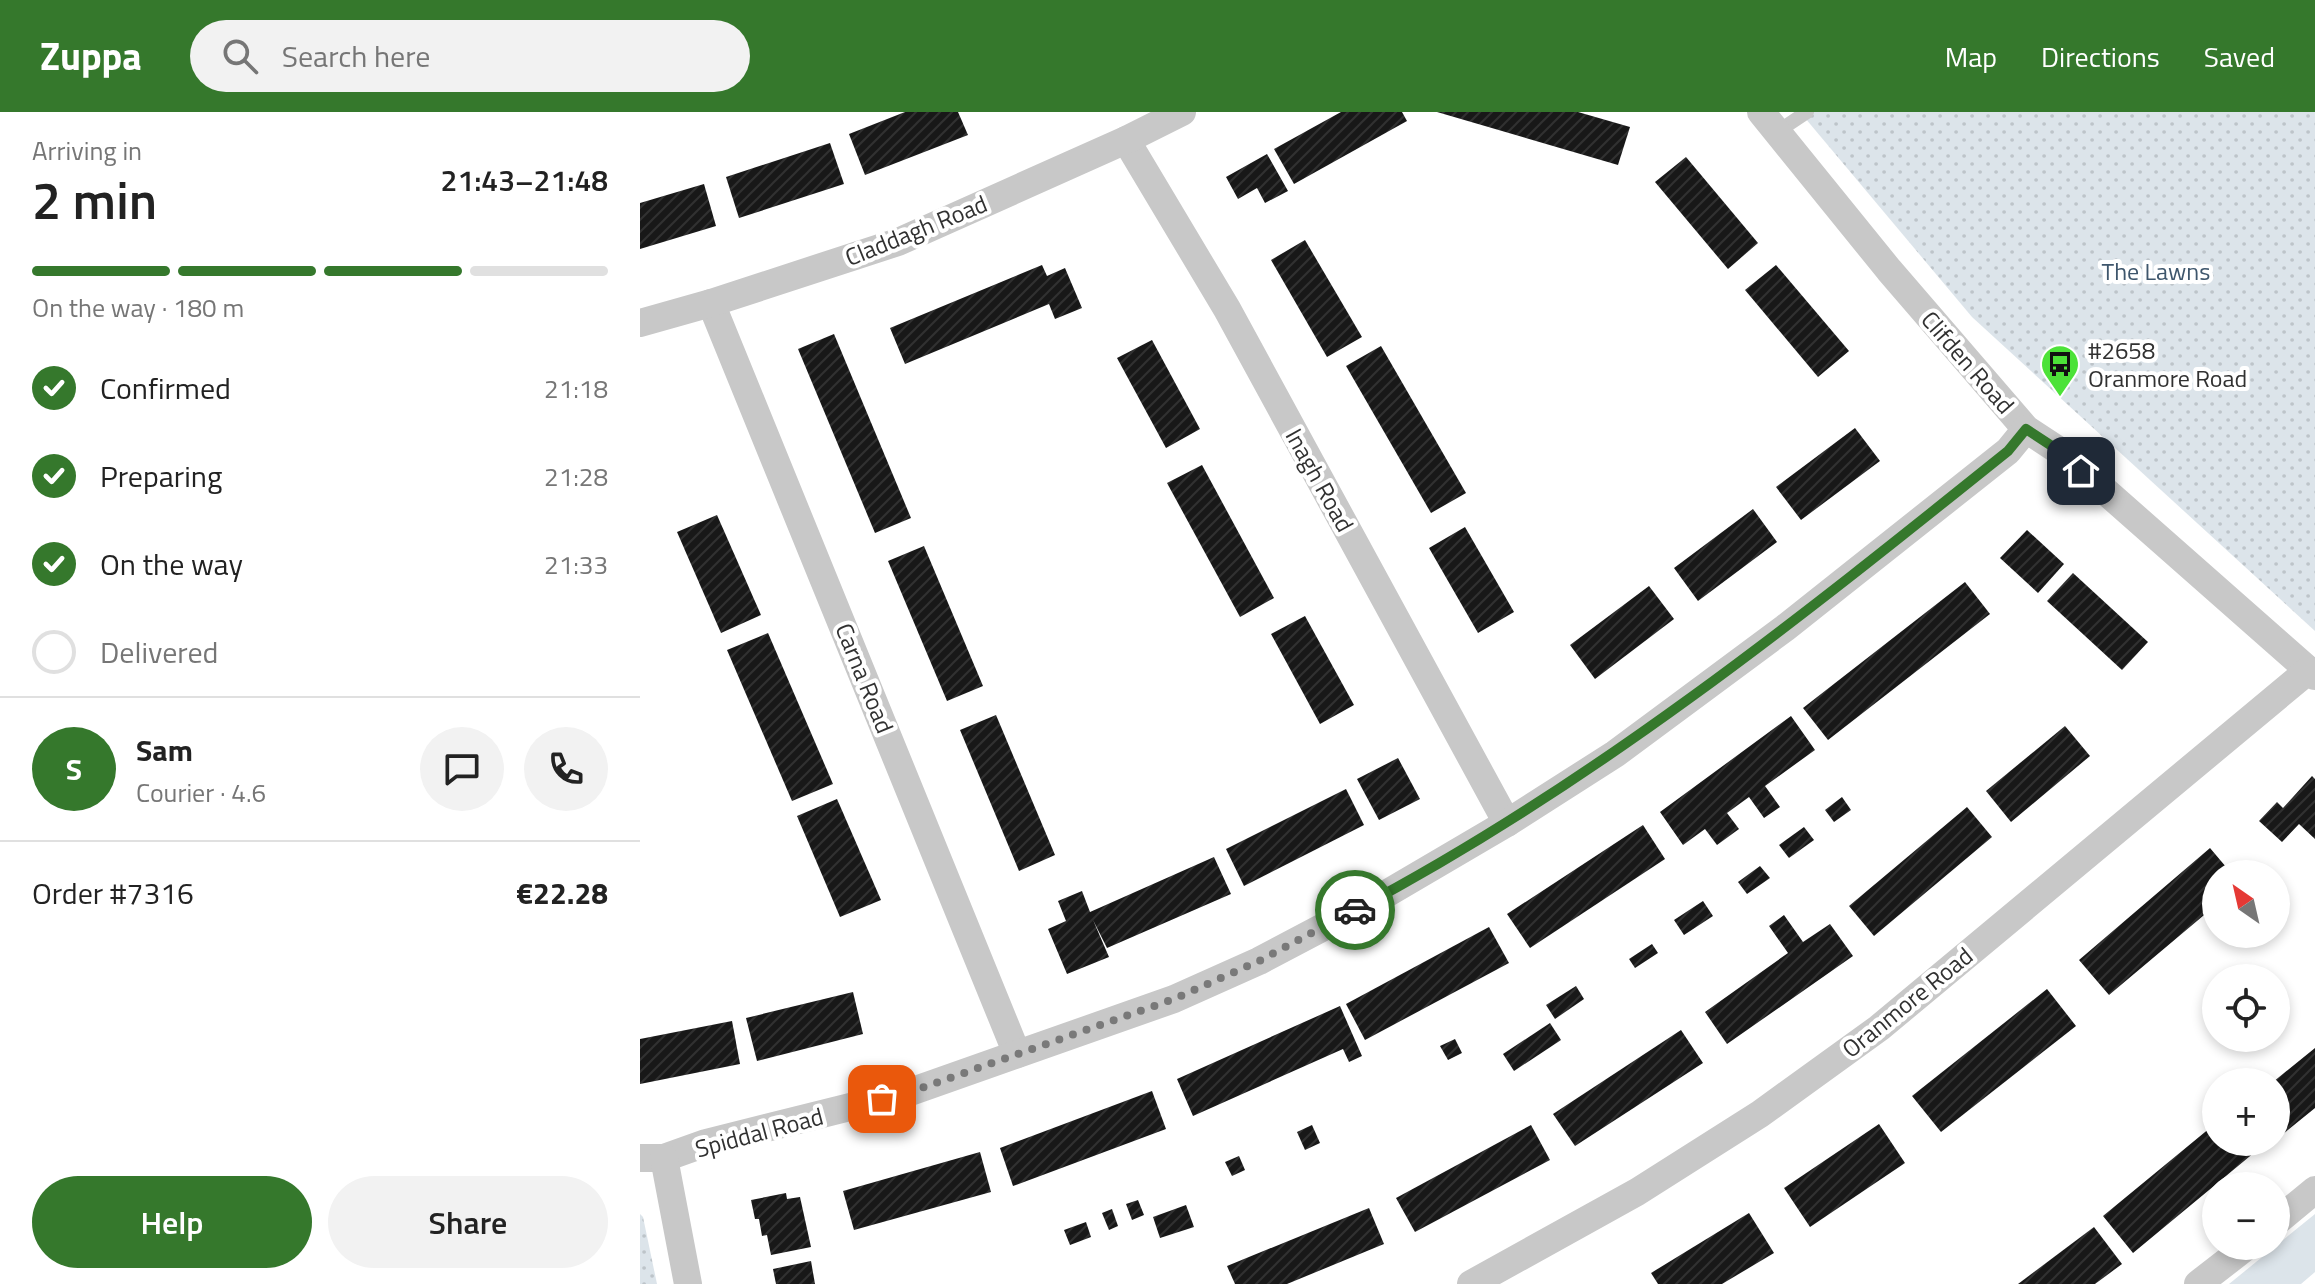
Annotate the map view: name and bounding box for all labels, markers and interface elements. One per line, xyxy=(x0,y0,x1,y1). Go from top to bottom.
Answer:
search box xyxy=(190,20,750,92)
text: Zuppa xyxy=(40,27,142,85)
text: Search here xyxy=(282,33,431,79)
icon: search xyxy=(218,34,262,78)
text: Map xyxy=(1945,35,1997,78)
text: Directions xyxy=(2041,35,2160,78)
text: Saved xyxy=(2204,35,2275,78)
text: Arriving in xyxy=(32,131,142,170)
text: 21:43–21:48 xyxy=(441,157,608,203)
text: 2 min xyxy=(32,160,157,239)
street label: Claddagh Road xyxy=(839,185,993,275)
park label: The Lawns xyxy=(2102,253,2210,289)
text: On the way · 180 m xyxy=(32,288,244,327)
street label: Clifden Road xyxy=(1913,302,2023,422)
place label: #2658 Oranmore Road xyxy=(2088,332,2247,396)
bus stop icon: #2658 Oranmore Road xyxy=(2039,343,2081,398)
text: Confirmed xyxy=(100,365,231,411)
icon: check xyxy=(32,366,76,410)
text: 21:18 xyxy=(544,369,608,408)
street label: Inagh Road xyxy=(1277,422,1363,538)
pin xyxy=(2047,437,2115,505)
icon: home xyxy=(2059,449,2103,493)
text: Preparing xyxy=(100,453,222,499)
icon: check xyxy=(32,454,76,498)
text: 21:28 xyxy=(544,457,608,496)
text: On the way xyxy=(100,541,243,587)
icon: check xyxy=(32,542,76,586)
text: 21:33 xyxy=(544,545,608,584)
street label: Carna Road xyxy=(827,618,903,738)
text: Delivered xyxy=(100,629,218,675)
text: Sam xyxy=(136,727,193,773)
button: chat xyxy=(420,727,504,811)
button: phone xyxy=(524,727,608,811)
text: S xyxy=(66,746,82,792)
text: Courier · 4.6 xyxy=(136,773,266,812)
north arrow xyxy=(2202,860,2290,948)
map controls xyxy=(2202,860,2290,1260)
text: Order #7316 xyxy=(32,870,194,916)
text: €22.28 xyxy=(516,870,608,916)
courier xyxy=(1315,870,1395,950)
icon: car xyxy=(1333,888,1377,932)
street label: Oranmore Road xyxy=(1834,938,1980,1066)
button: locate xyxy=(2202,964,2290,1052)
pin xyxy=(848,1065,916,1133)
button: + xyxy=(2202,1068,2290,1156)
icon: bag xyxy=(860,1077,904,1121)
street label: Spiddal Road xyxy=(691,1098,827,1166)
button: − xyxy=(2202,1172,2290,1260)
button: Help xyxy=(32,1176,312,1268)
button: Share xyxy=(328,1176,608,1268)

